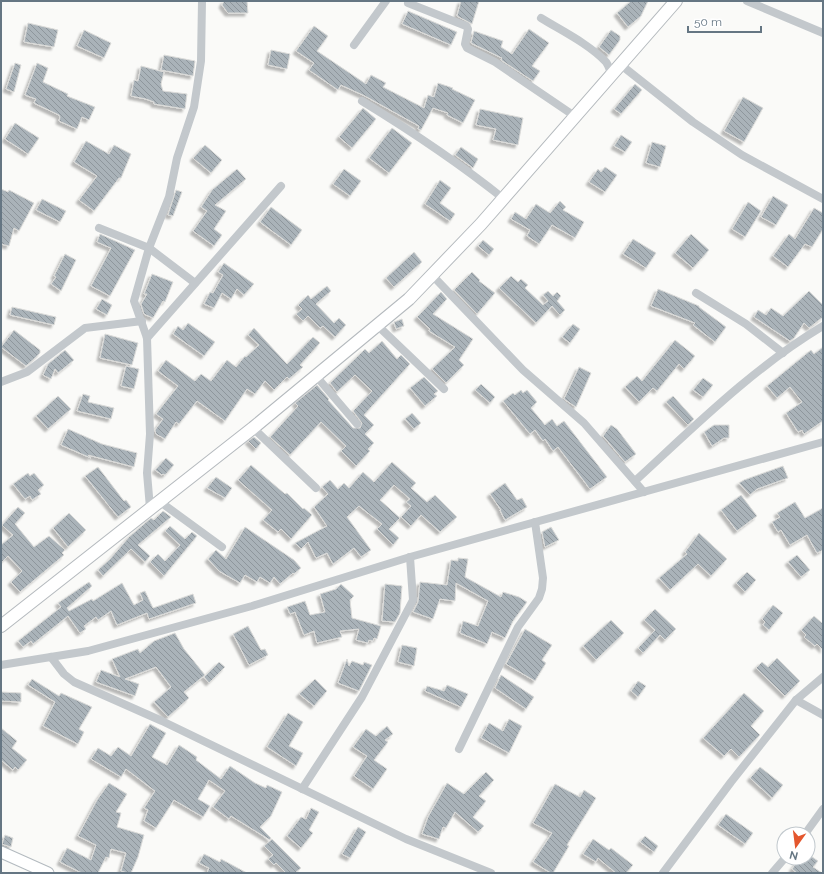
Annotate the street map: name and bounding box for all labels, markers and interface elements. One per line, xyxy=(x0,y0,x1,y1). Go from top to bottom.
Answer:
scale bar xyxy=(688,8,761,34)
text: 50 m xyxy=(694,15,722,29)
north arrow xyxy=(776,826,816,866)
text: N xyxy=(788,848,799,863)

